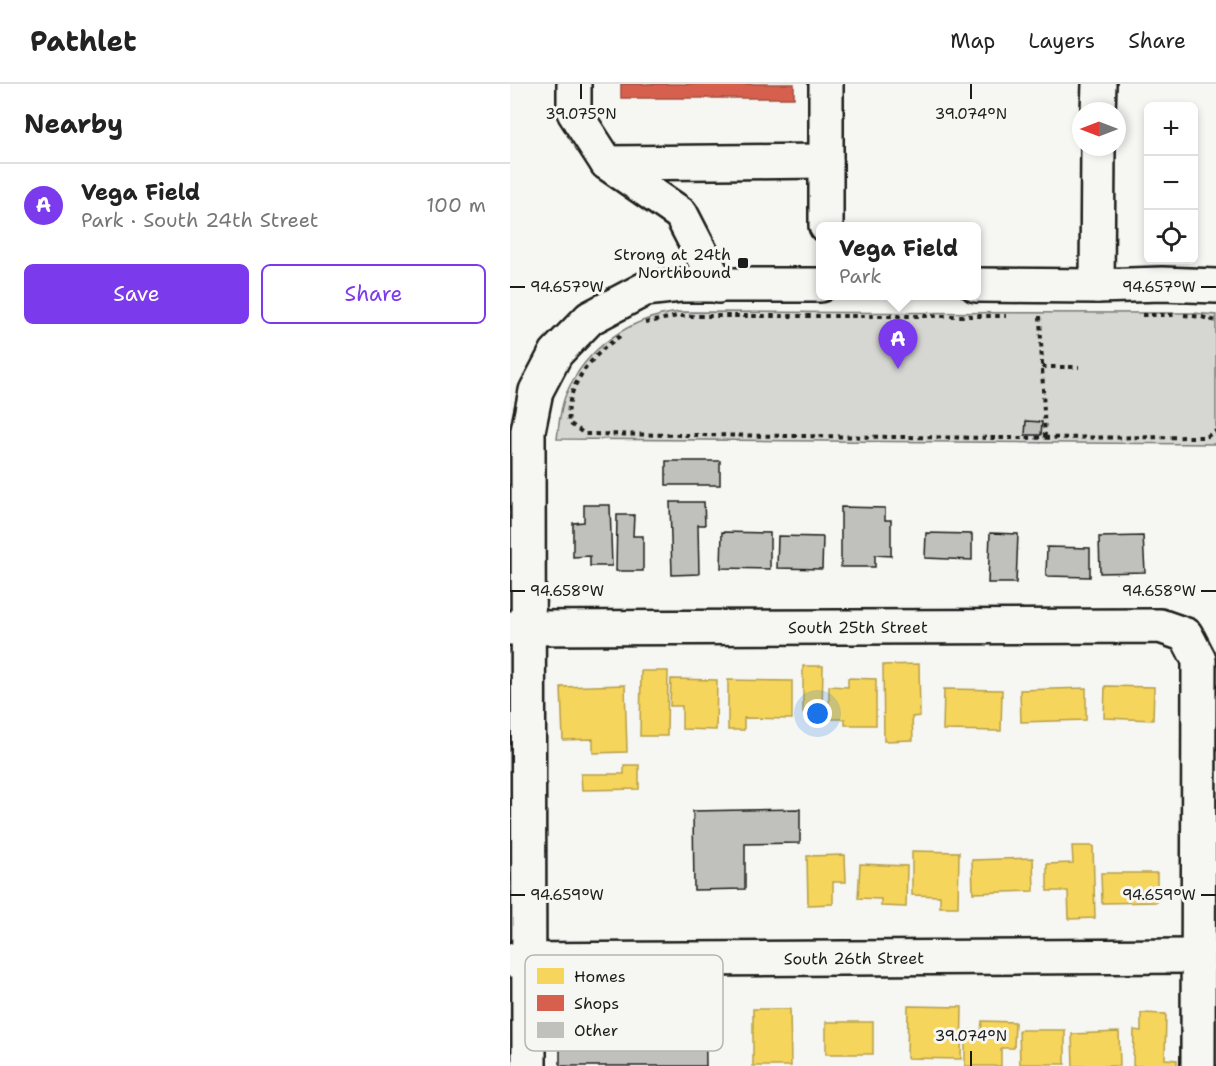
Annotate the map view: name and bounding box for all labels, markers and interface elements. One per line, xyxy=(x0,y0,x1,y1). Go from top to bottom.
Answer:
text: Pathlet xyxy=(30,22,137,60)
text: Map xyxy=(950,27,995,55)
text: Layers xyxy=(1028,27,1095,55)
text: Share xyxy=(1128,27,1186,55)
north arrow xyxy=(1072,102,1126,156)
map controls xyxy=(1144,102,1198,264)
button: + xyxy=(1144,102,1198,156)
text: 39.075°N xyxy=(545,104,617,124)
text: 39.074°N xyxy=(935,104,1007,124)
text: Nearby xyxy=(24,106,123,141)
button: − xyxy=(1144,156,1198,210)
text: Vega Field xyxy=(81,178,200,207)
text: A xyxy=(36,192,51,218)
text: 100 m xyxy=(426,192,486,218)
text: Park · South 24th Street xyxy=(81,207,319,233)
button: locate xyxy=(1144,210,1198,264)
popup xyxy=(816,222,981,300)
text: Vega Field xyxy=(839,234,958,263)
place label: Strong at 24th Northbound xyxy=(614,244,731,283)
marker: Strong at 24th Northbound xyxy=(736,256,750,270)
text: Park xyxy=(839,263,882,289)
button: Save xyxy=(24,264,249,324)
button: Share xyxy=(261,264,486,324)
text: 94.657°W xyxy=(530,277,604,297)
text: 94.657°W xyxy=(1122,277,1196,297)
pin: A xyxy=(878,320,918,369)
text: 94.658°W xyxy=(530,581,604,601)
text: 94.658°W xyxy=(1122,581,1196,601)
street label: South 25th Street xyxy=(788,617,928,638)
your location xyxy=(803,699,832,728)
text: 94.659°W xyxy=(530,885,604,905)
text: 94.659°W xyxy=(1122,885,1196,905)
street label: South 26th Street xyxy=(784,948,924,969)
legend xyxy=(525,955,723,1051)
text: Homes xyxy=(574,966,626,987)
text: Shops xyxy=(574,993,619,1014)
text: Other xyxy=(574,1020,618,1041)
text: 39.074°N xyxy=(935,1026,1007,1046)

